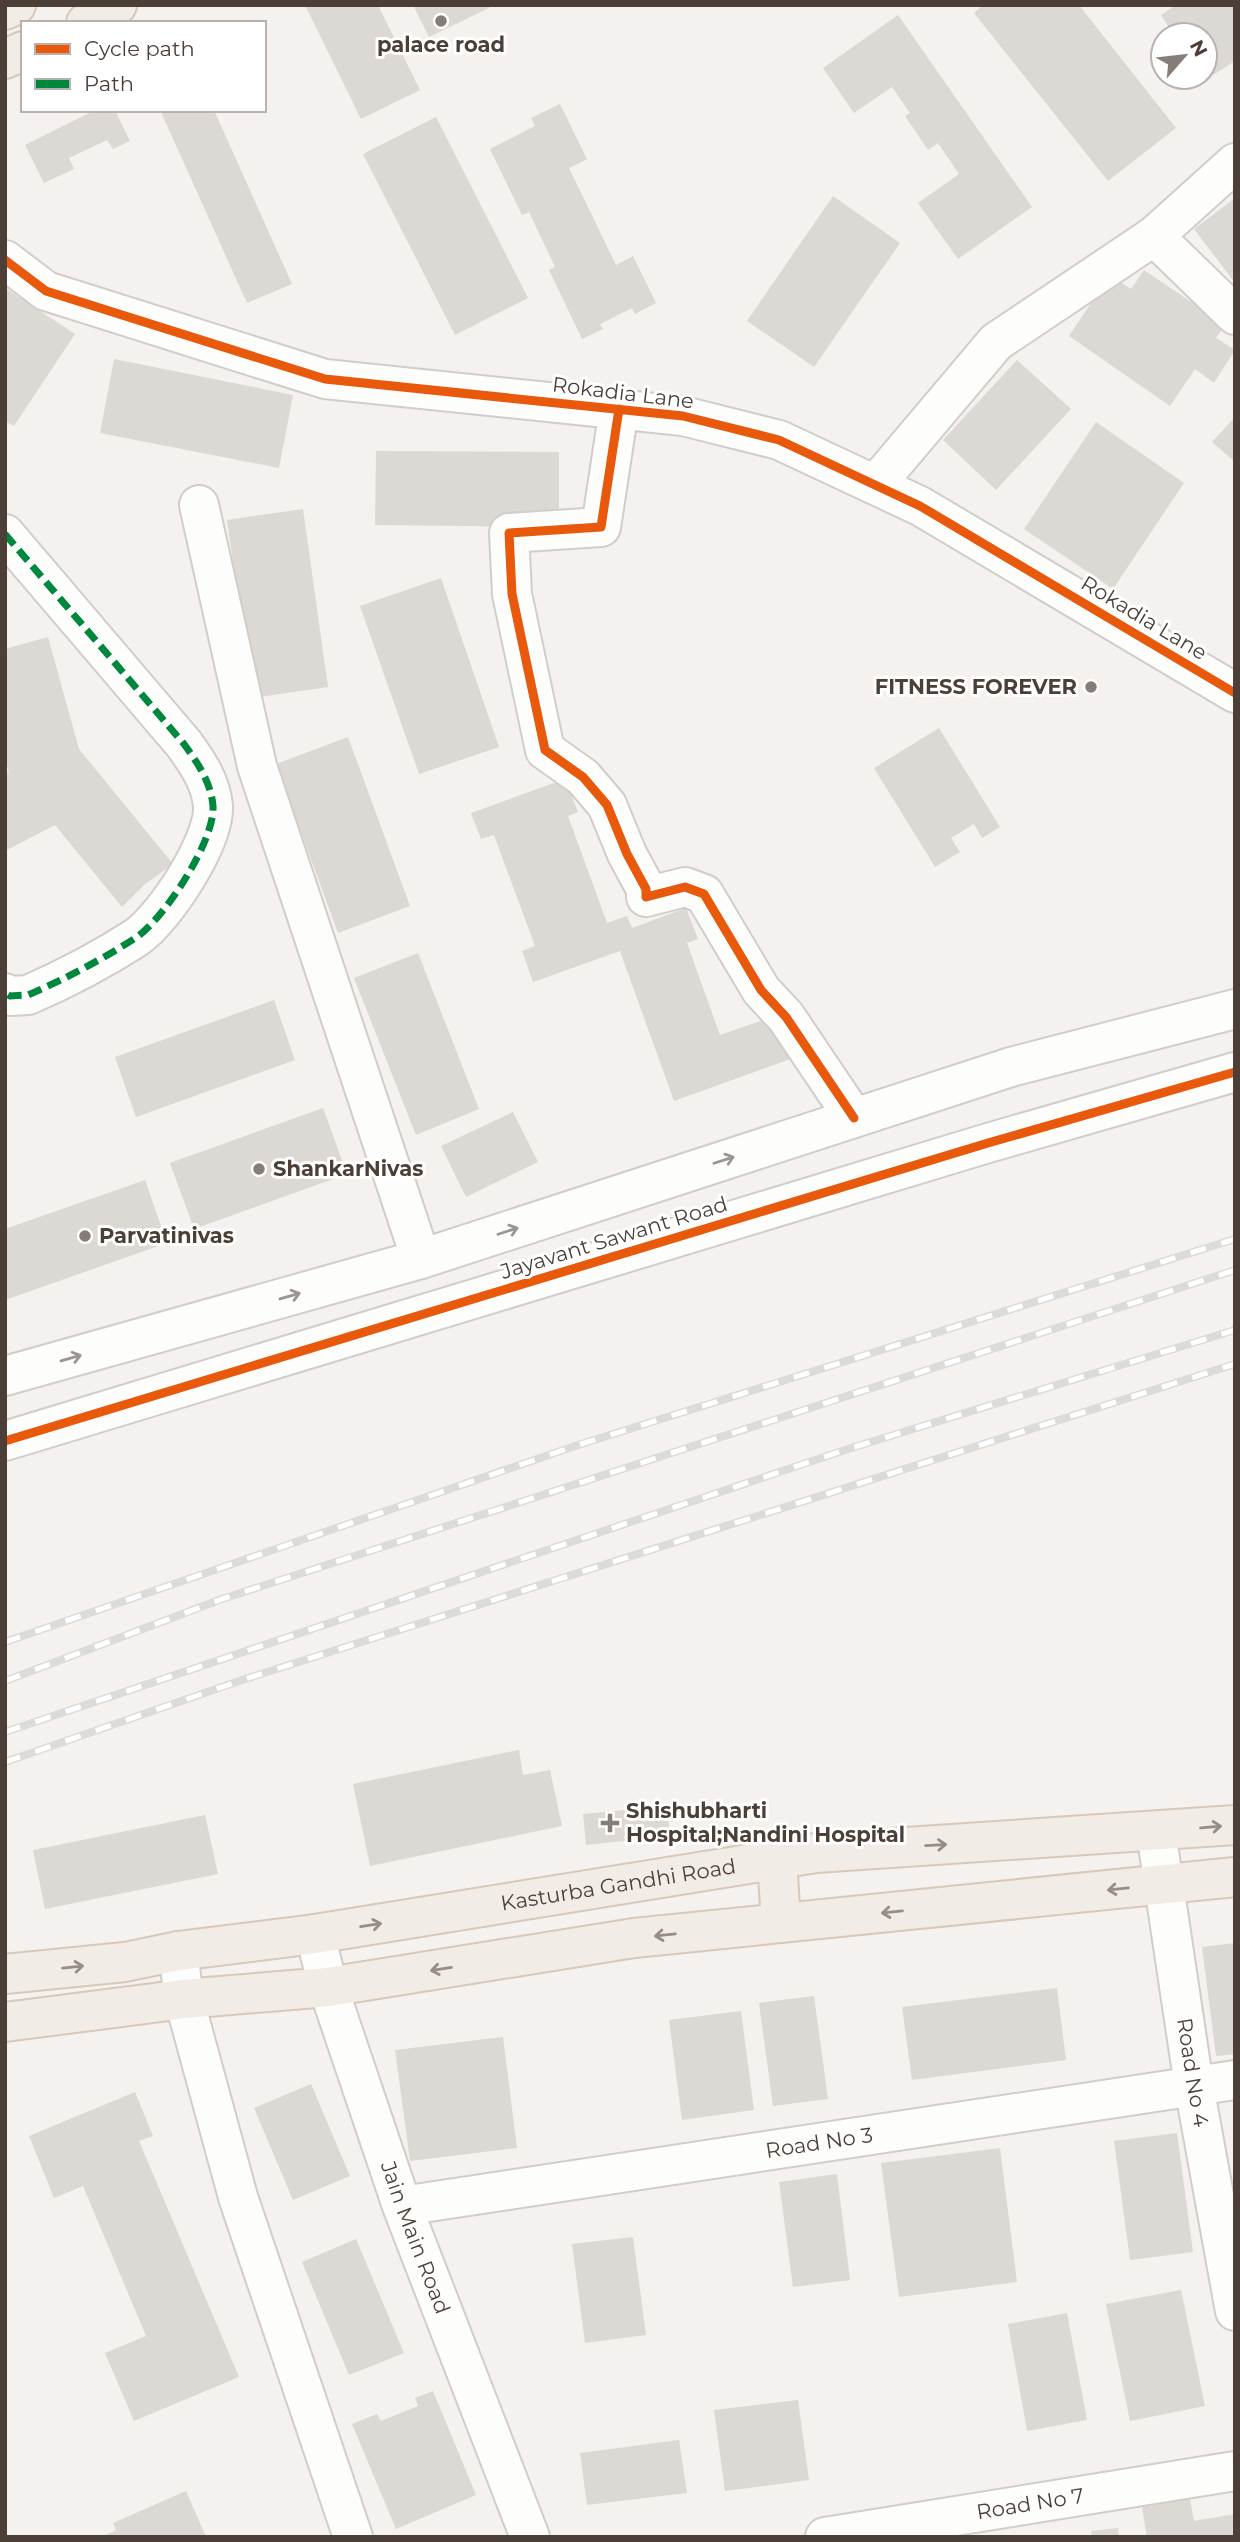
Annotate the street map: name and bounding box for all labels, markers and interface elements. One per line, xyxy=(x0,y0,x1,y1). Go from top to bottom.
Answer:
marker: palace road xyxy=(433,13,449,29)
legend xyxy=(21,21,266,112)
north arrow xyxy=(1149,21,1219,91)
place label: palace road xyxy=(377,32,505,57)
text: Cycle path xyxy=(84,36,195,61)
text: N xyxy=(1185,36,1212,60)
text: Path xyxy=(84,71,134,96)
street label: Rokadia Lane xyxy=(551,371,695,414)
street label: Rokadia Lane xyxy=(1077,570,1212,665)
place label: FITNESS FOREVER xyxy=(875,674,1077,699)
marker: FITNESS FOREVER xyxy=(1083,679,1099,695)
one-way arrow xyxy=(713,1153,735,1166)
place label: ShankarNivas xyxy=(273,1156,423,1181)
marker: ShankarNivas xyxy=(251,1161,267,1177)
street label: Jayavant Sawant Road xyxy=(496,1191,730,1284)
place label: Parvatinivas xyxy=(99,1223,234,1248)
one-way arrow xyxy=(496,1223,518,1236)
marker: Parvatinivas xyxy=(77,1228,93,1244)
one-way arrow xyxy=(278,1289,301,1302)
one-way arrow xyxy=(60,1350,82,1363)
place label: Shishubharti Hospital;Nandini Hospital xyxy=(626,1798,905,1847)
marker: Shishubharti Hospital;Nandini Hospital xyxy=(600,1813,620,1833)
one-way arrow xyxy=(1200,1820,1222,1833)
one-way arrow xyxy=(924,1839,947,1852)
street label: Kasturba Gandhi Road xyxy=(499,1853,738,1916)
one-way arrow xyxy=(1107,1883,1130,1896)
one-way arrow xyxy=(881,1905,904,1918)
one-way arrow xyxy=(359,1918,382,1931)
one-way arrow xyxy=(655,1928,677,1941)
one-way arrow xyxy=(61,1960,84,1973)
one-way arrow xyxy=(430,1963,452,1976)
street label: Road No 4 xyxy=(1172,2016,1214,2129)
street label: Road No 3 xyxy=(764,2122,874,2163)
street label: Jain Main Road xyxy=(376,2157,456,2317)
street label: Road No 7 xyxy=(975,2482,1086,2524)

